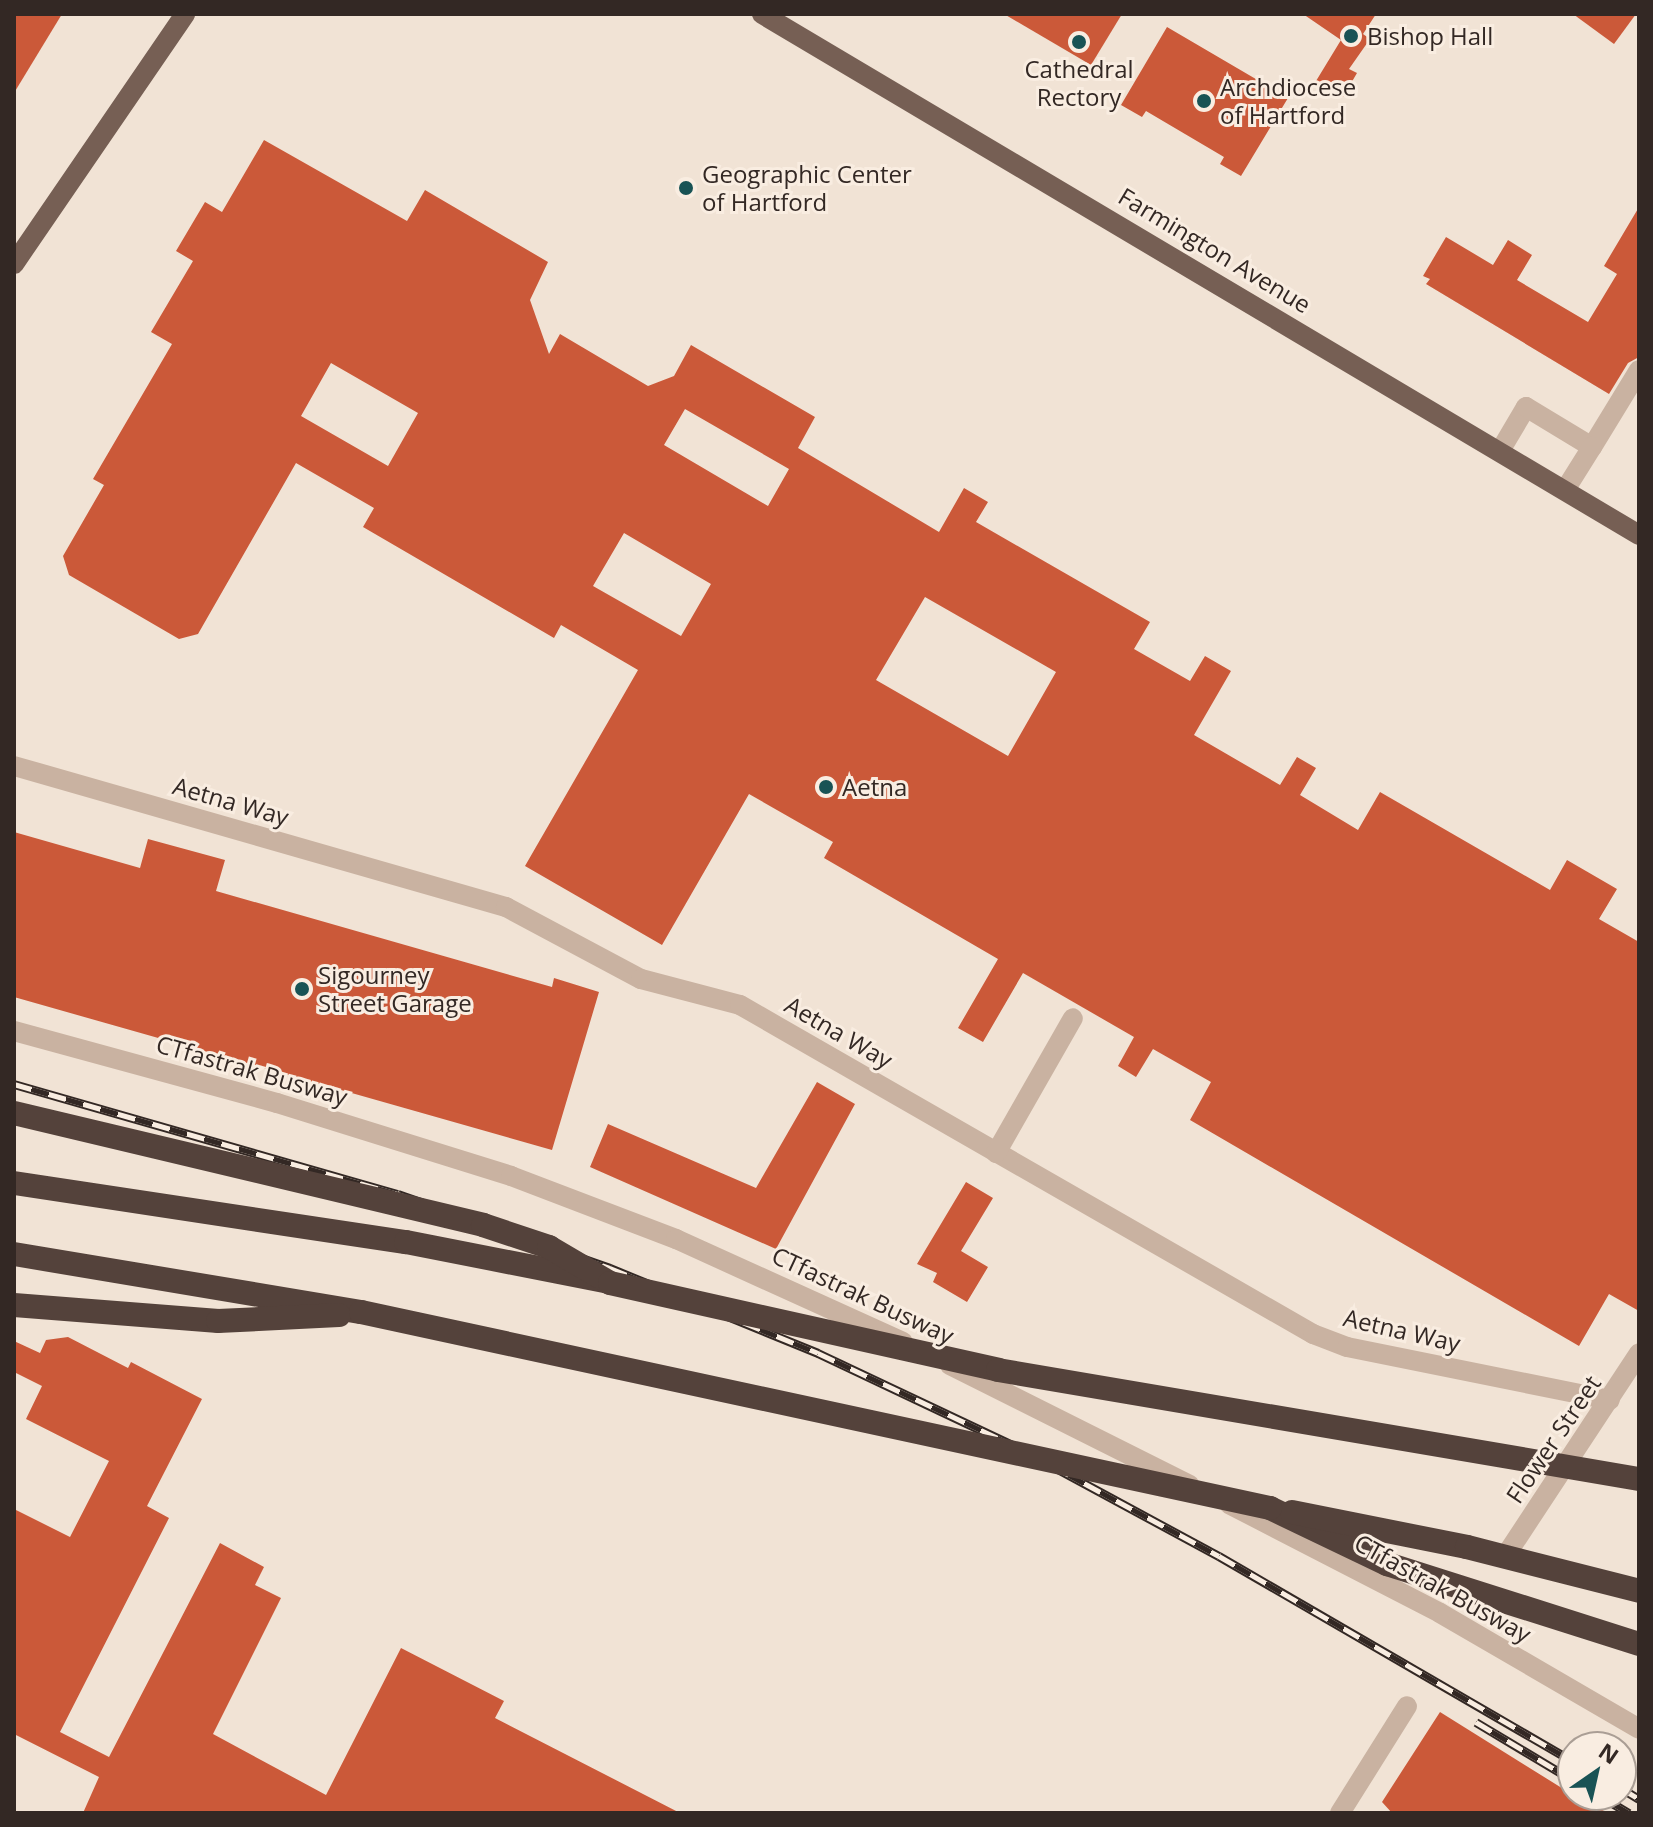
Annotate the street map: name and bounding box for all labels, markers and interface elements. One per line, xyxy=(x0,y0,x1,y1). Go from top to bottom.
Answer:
place label: Bishop Hall xyxy=(1367,22,1493,50)
marker: Bishop Hall xyxy=(1342,27,1360,45)
marker: Cathedral Rectory xyxy=(1070,33,1088,51)
place label: Cathedral Rectory xyxy=(1024,55,1134,111)
place label: Archdiocese of Hartford xyxy=(1220,73,1356,129)
marker: Archdiocese of Hartford xyxy=(1195,92,1213,110)
place label: Geographic Center of Hartford xyxy=(702,160,912,216)
marker: Geographic Center of Hartford xyxy=(677,179,695,197)
street label: Farmington Avenue xyxy=(1114,181,1316,319)
street label: Aetna Way xyxy=(170,771,292,831)
place label: Aetna xyxy=(842,773,907,801)
marker: Aetna xyxy=(817,778,835,796)
place label: Sigourney Street Garage xyxy=(318,961,472,1017)
marker: Sigourney Street Garage xyxy=(293,980,311,998)
street label: Aetna Way xyxy=(780,990,898,1074)
street label: CTfastrak Busway xyxy=(153,1029,351,1111)
street label: CTfastrak Busway xyxy=(767,1240,959,1350)
street label: Aetna Way xyxy=(1341,1303,1463,1357)
street label: Flower Street xyxy=(1500,1370,1606,1508)
street label: CTfastrak Busway xyxy=(1350,1528,1536,1648)
north arrow xyxy=(1557,1731,1637,1811)
text: N xyxy=(1593,1735,1625,1770)

